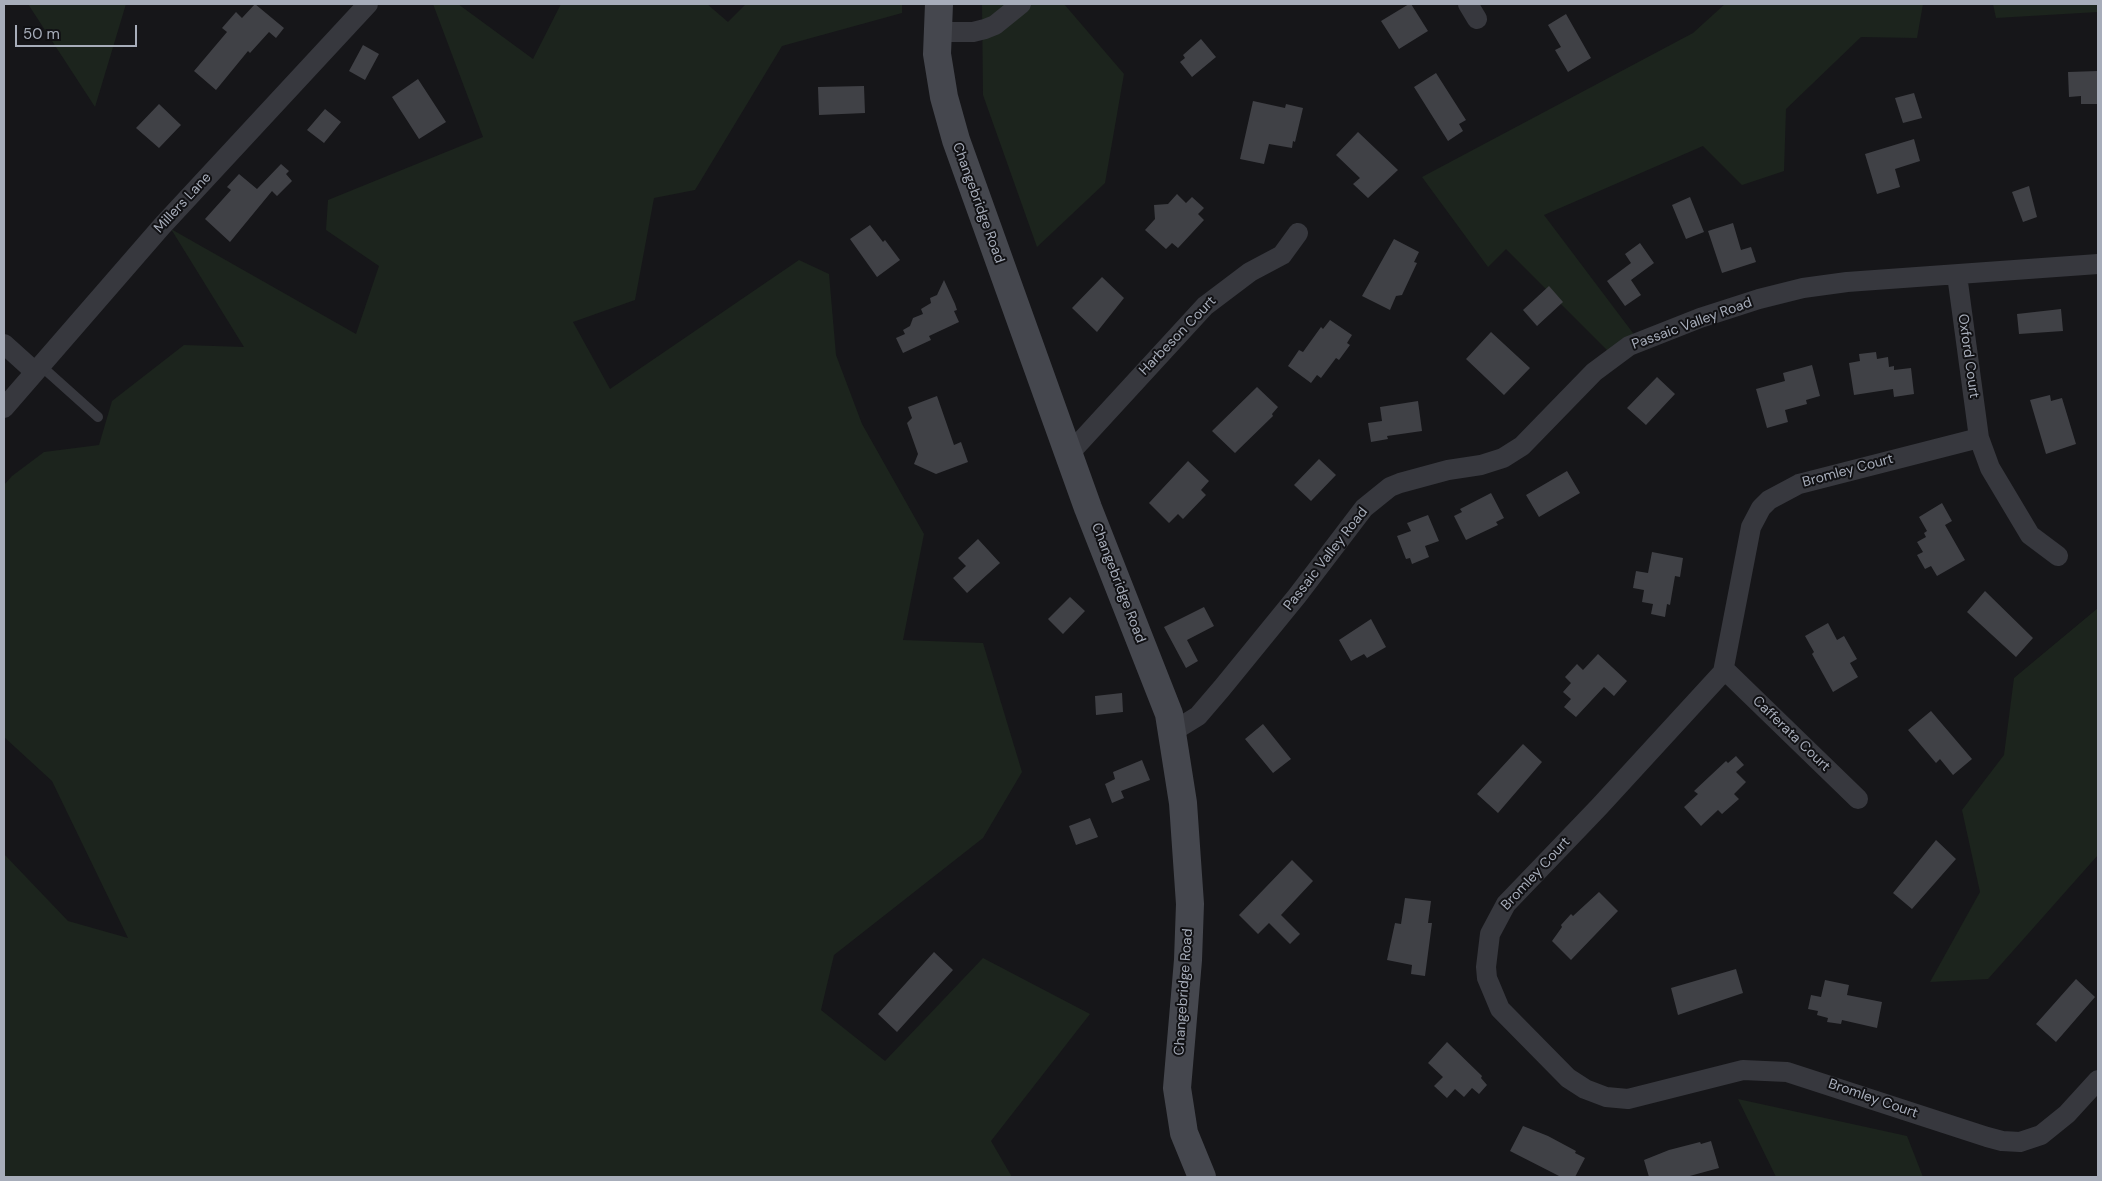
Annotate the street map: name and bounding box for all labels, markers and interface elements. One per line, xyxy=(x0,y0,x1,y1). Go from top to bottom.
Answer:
scale bar xyxy=(18,15,140,47)
text: 50 m xyxy=(23,24,60,44)
street label: Changebridge Road xyxy=(948,140,1008,266)
street label: Millers Lane xyxy=(151,169,215,237)
street label: Harbeson Court xyxy=(1136,293,1220,379)
street label: Passaic Valley Road xyxy=(1630,294,1754,354)
street label: Oxford Court xyxy=(1954,313,1982,399)
street label: Bromley Court xyxy=(1801,451,1895,491)
street label: Passaic Valley Road xyxy=(1280,504,1372,614)
street label: Changebridge Road xyxy=(1087,521,1149,645)
street label: Cafferata Court xyxy=(1749,693,1833,775)
street label: Bromley Court xyxy=(1498,834,1574,914)
street label: Changebridge Road xyxy=(1171,928,1197,1056)
street label: Bromley Court xyxy=(1826,1076,1920,1122)

